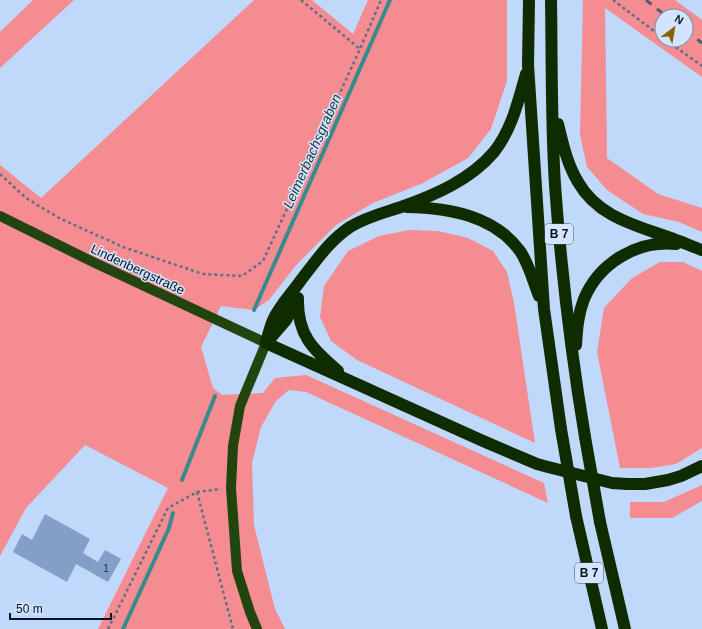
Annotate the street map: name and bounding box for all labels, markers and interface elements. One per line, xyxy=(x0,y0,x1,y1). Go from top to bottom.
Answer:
north arrow xyxy=(654,8,694,48)
text: N xyxy=(673,12,686,27)
water label: Leimerbachsgraben xyxy=(280,91,345,211)
road number: B 7 xyxy=(545,224,573,244)
street label: Lindenbergstraße xyxy=(88,241,187,298)
house number: 1 xyxy=(103,562,109,574)
road number: B 7 xyxy=(575,563,603,583)
scale bar xyxy=(10,595,111,621)
text: 50 m xyxy=(16,602,43,616)

